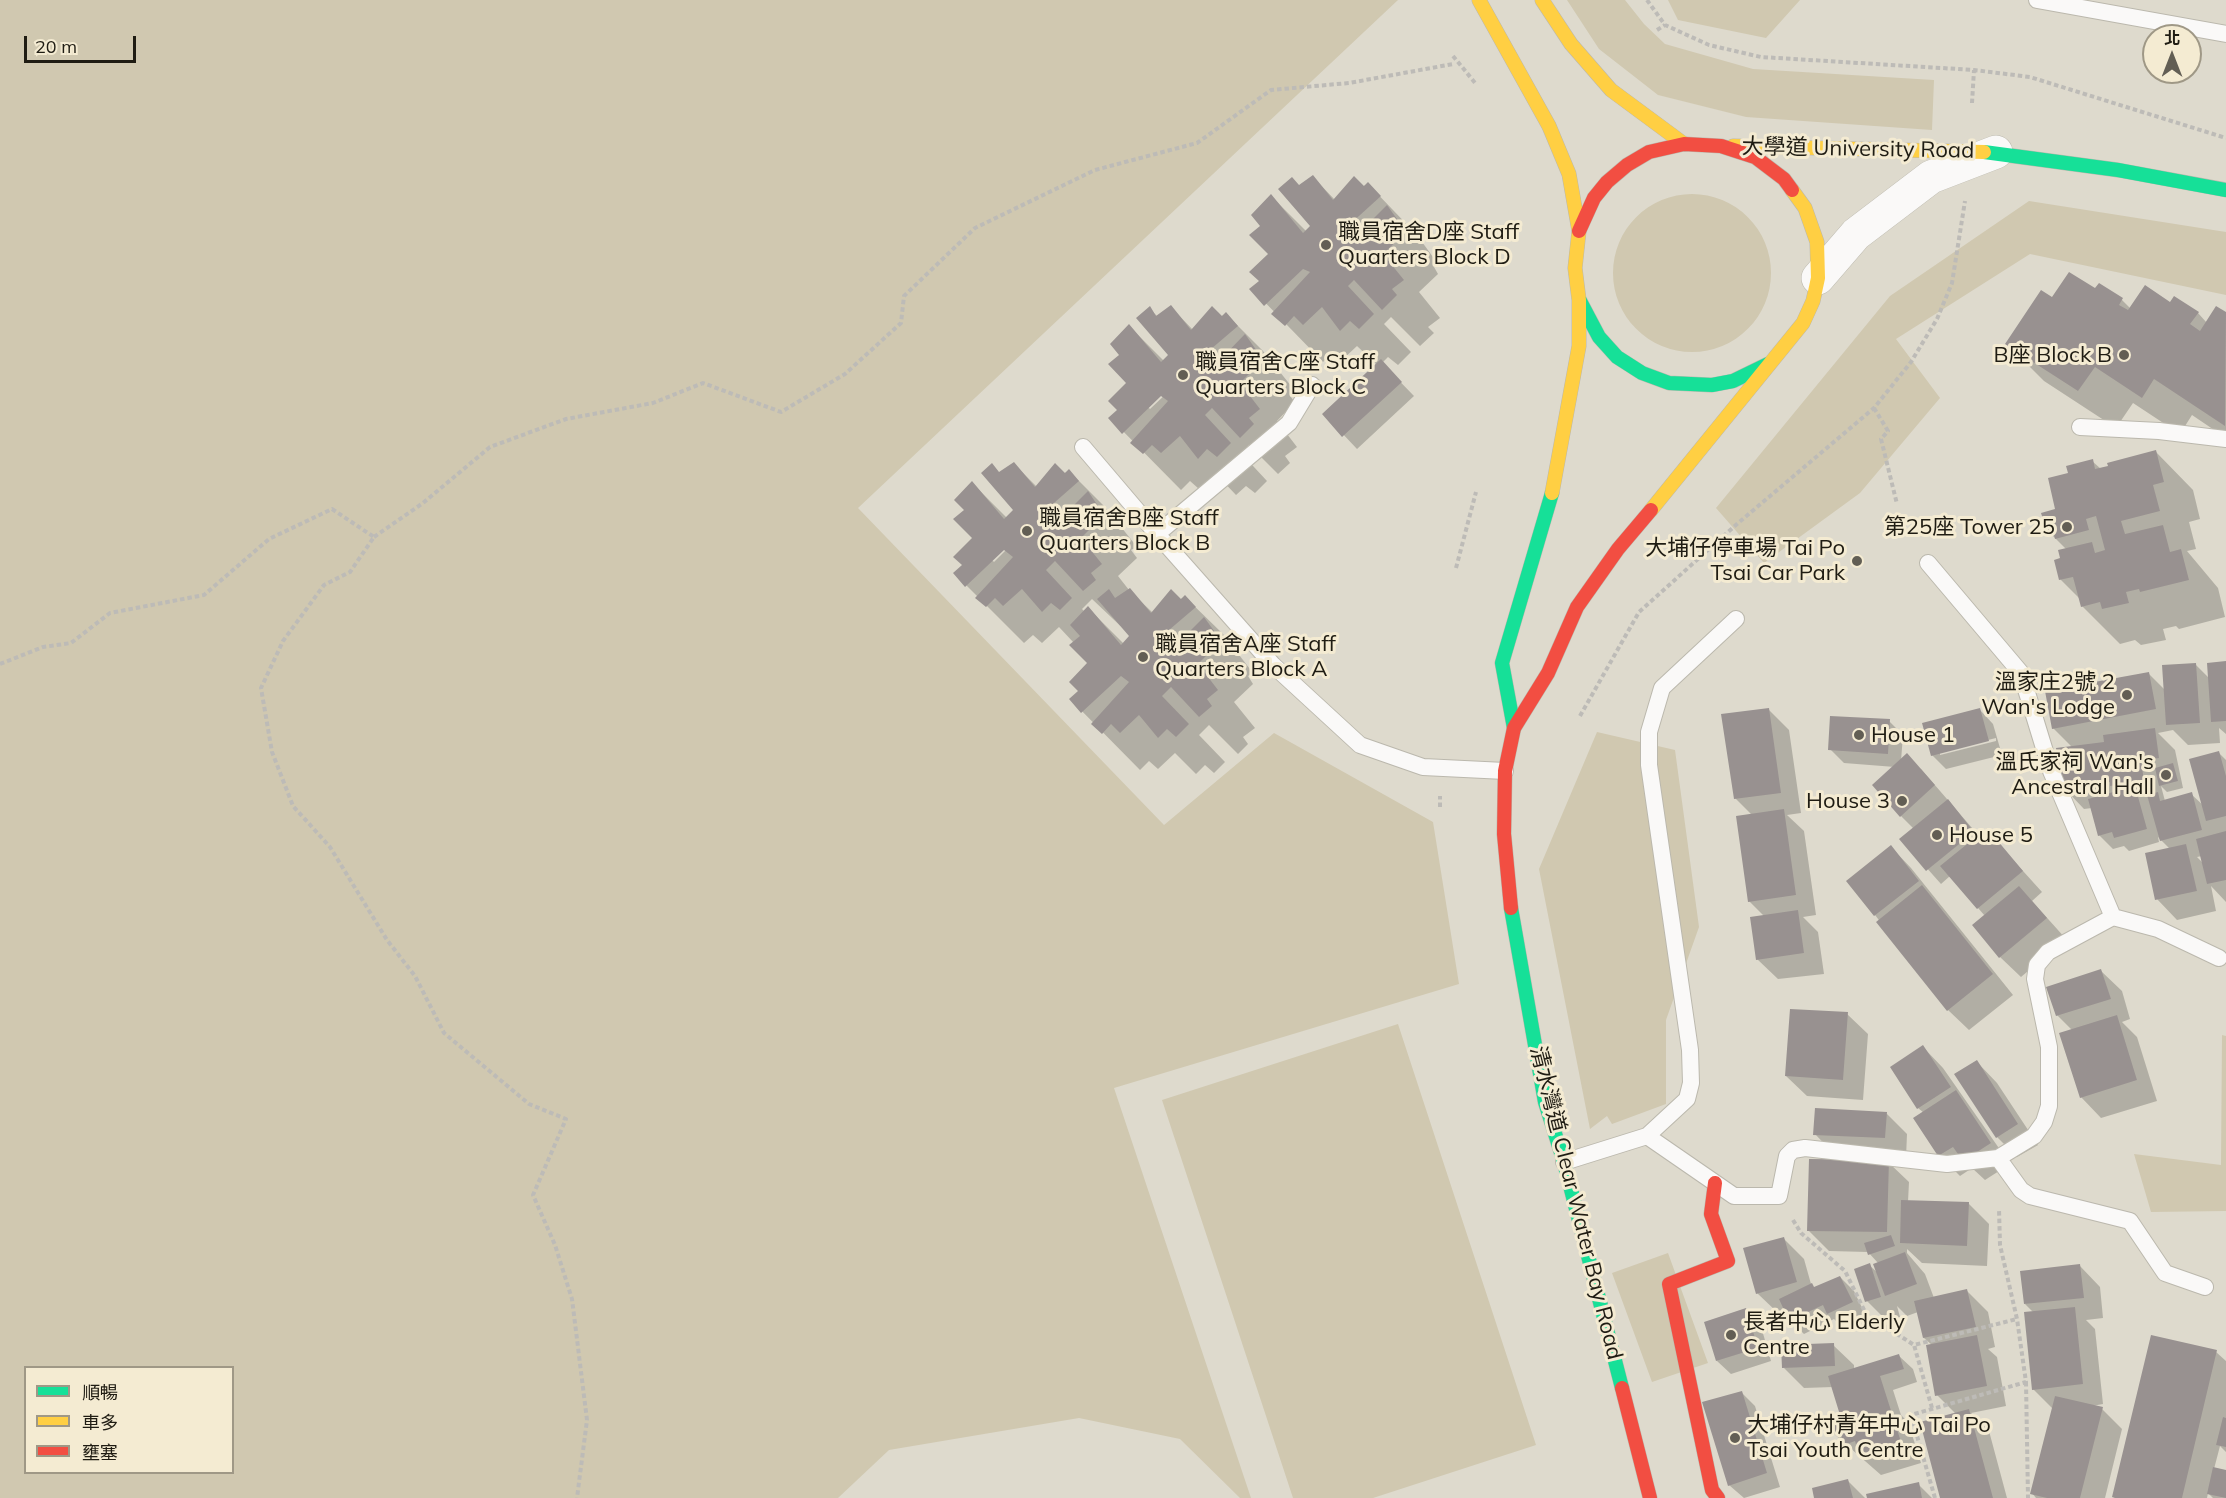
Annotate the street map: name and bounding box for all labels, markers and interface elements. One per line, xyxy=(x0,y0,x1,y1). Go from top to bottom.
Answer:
scale bar xyxy=(27,24,140,62)
north arrow xyxy=(2142,24,2202,84)
text: 北 xyxy=(2164,28,2180,48)
text: 20 m xyxy=(35,35,77,58)
street label: 大學道 University Road xyxy=(1741,134,1975,164)
place label: 職員宿舍D座 Staff Quarters Block D xyxy=(1338,219,1519,270)
marker: 職員宿舍D座 Staff Quarters Block D xyxy=(1319,238,1333,252)
place label: B座 Block B xyxy=(1994,342,2112,368)
marker: B座 Block B xyxy=(2117,348,2131,362)
place label: 職員宿舍C座 Staff Quarters Block C xyxy=(1195,349,1375,400)
marker: 職員宿舍C座 Staff Quarters Block C xyxy=(1176,368,1190,382)
place label: 職員宿舍B座 Staff Quarters Block B xyxy=(1039,505,1219,556)
place label: 第25座 Tower 25 xyxy=(1884,514,2055,540)
marker: 第25座 Tower 25 xyxy=(2060,520,2074,534)
marker: 職員宿舍B座 Staff Quarters Block B xyxy=(1020,524,1034,538)
place label: 大埔仔停車場 Tai Po Tsai Car Park xyxy=(1645,535,1845,586)
marker: 大埔仔停車場 Tai Po Tsai Car Park xyxy=(1850,554,1864,568)
place label: 職員宿舍A座 Staff Quarters Block A xyxy=(1155,631,1336,682)
marker: 職員宿舍A座 Staff Quarters Block A xyxy=(1136,650,1150,664)
place label: 溫家庄2號 2 Wan's Lodge xyxy=(1981,669,2115,720)
marker: 溫家庄2號 2 Wan's Lodge xyxy=(2120,688,2134,702)
place label: House 1 xyxy=(1871,722,1955,748)
marker: House 1 xyxy=(1852,728,1866,742)
place label: 溫氏家祠 Wan's Ancestral Hall xyxy=(1995,749,2154,800)
marker: 溫氏家祠 Wan's Ancestral Hall xyxy=(2159,768,2173,782)
place label: House 3 xyxy=(1806,788,1890,814)
marker: House 3 xyxy=(1895,794,1909,808)
place label: House 5 xyxy=(1949,822,2033,848)
marker: House 5 xyxy=(1930,828,1944,842)
street label: 清水灣道 Clear Water Bay Road xyxy=(1524,1044,1628,1362)
place label: 長者中心 Elderly Centre xyxy=(1743,1309,1905,1360)
marker: 長者中心 Elderly Centre xyxy=(1724,1328,1738,1342)
legend xyxy=(24,1366,234,1474)
text: 順暢 xyxy=(82,1381,118,1404)
text: 車多 xyxy=(82,1411,118,1434)
place label: 大埔仔村青年中心 Tai Po Tsai Youth Centre xyxy=(1747,1412,1991,1464)
marker: 大埔仔村青年中心 Tai Po Tsai Youth Centre xyxy=(1728,1431,1742,1445)
text: 壅塞 xyxy=(82,1441,118,1464)

